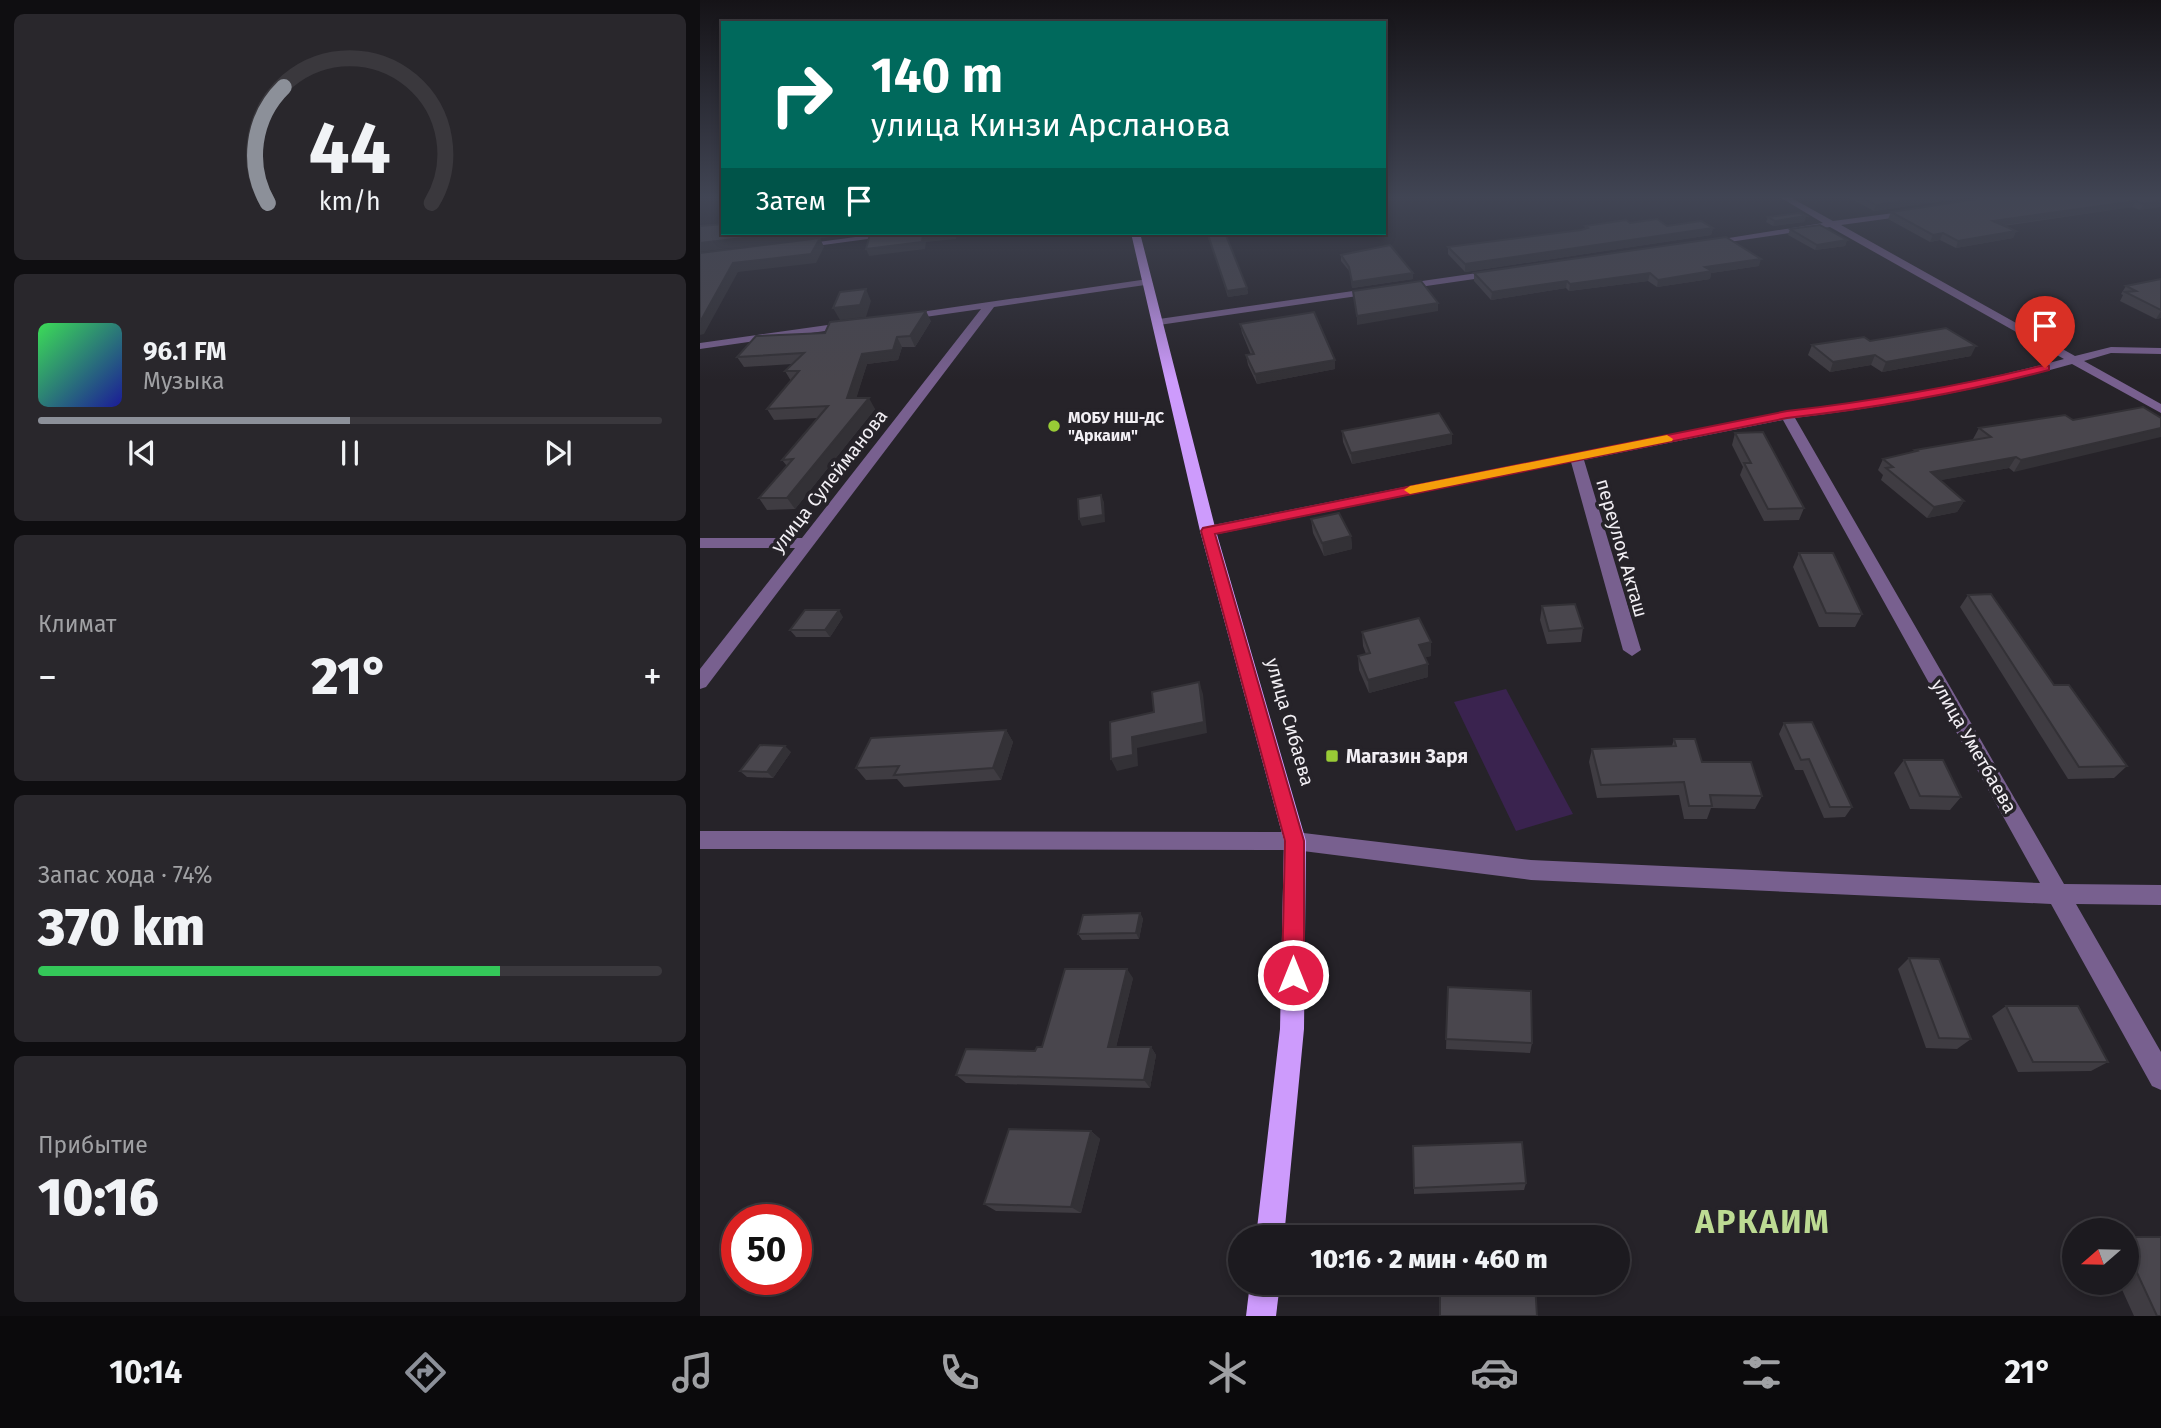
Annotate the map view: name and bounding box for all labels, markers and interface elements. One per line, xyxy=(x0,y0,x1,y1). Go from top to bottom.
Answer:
text: 140 m xyxy=(871,46,1003,105)
icon: right xyxy=(756,49,847,140)
text: 44 xyxy=(309,106,391,193)
text: улица Кинзи Арсланова xyxy=(871,106,1231,144)
icon: arrive xyxy=(840,182,878,220)
text: Затем xyxy=(756,186,826,217)
text: km/h xyxy=(319,187,381,217)
pin xyxy=(2015,296,2075,368)
icon: arrive xyxy=(2026,307,2064,345)
text: 96.1 FM xyxy=(143,336,227,367)
text: Музыка xyxy=(143,367,224,395)
street label: улица Сулейманова xyxy=(766,405,892,557)
place label: МОБУ НШ-ДС "Аркаим" xyxy=(1068,408,1165,445)
marker: МОБУ НШ-ДС "Аркаим" xyxy=(1046,418,1062,434)
icon: previous xyxy=(123,434,161,472)
icon: pause xyxy=(331,434,369,472)
icon: next xyxy=(539,434,577,472)
street label: переулок Акташ xyxy=(1591,476,1653,620)
text: Климат xyxy=(38,610,116,638)
text: 21° xyxy=(311,645,389,708)
text: − xyxy=(38,654,57,700)
text: + xyxy=(643,654,662,700)
street label: улица Сибаева xyxy=(1261,655,1319,789)
street label: улица Уметбаева xyxy=(1926,675,2022,817)
place label: Магазин Заря xyxy=(1346,745,1468,768)
marker: Магазин Заря xyxy=(1324,748,1340,764)
text: Запас хода · 74% xyxy=(38,861,212,889)
text: 370 km xyxy=(38,896,205,959)
position arrow xyxy=(1256,938,1330,1012)
text: Прибытие xyxy=(38,1131,148,1159)
text: 10:16 xyxy=(38,1166,159,1229)
district label: АРКАИМ xyxy=(1694,1203,1831,1241)
speed limit sign: 50 xyxy=(721,1204,812,1295)
north arrow xyxy=(2062,1218,2138,1295)
map controls xyxy=(2062,1218,2139,1295)
text: 10:16 · 2 мин · 460 m xyxy=(1310,1244,1548,1275)
icon: directions xyxy=(401,1348,450,1397)
icon: music xyxy=(668,1348,717,1397)
icon: phone xyxy=(935,1348,984,1397)
icon: climate xyxy=(1203,1348,1252,1397)
icon: car xyxy=(1470,1348,1519,1397)
icon: filters xyxy=(1737,1348,1786,1397)
text: 10:14 xyxy=(109,1353,182,1391)
text: 21° xyxy=(2004,1353,2052,1391)

